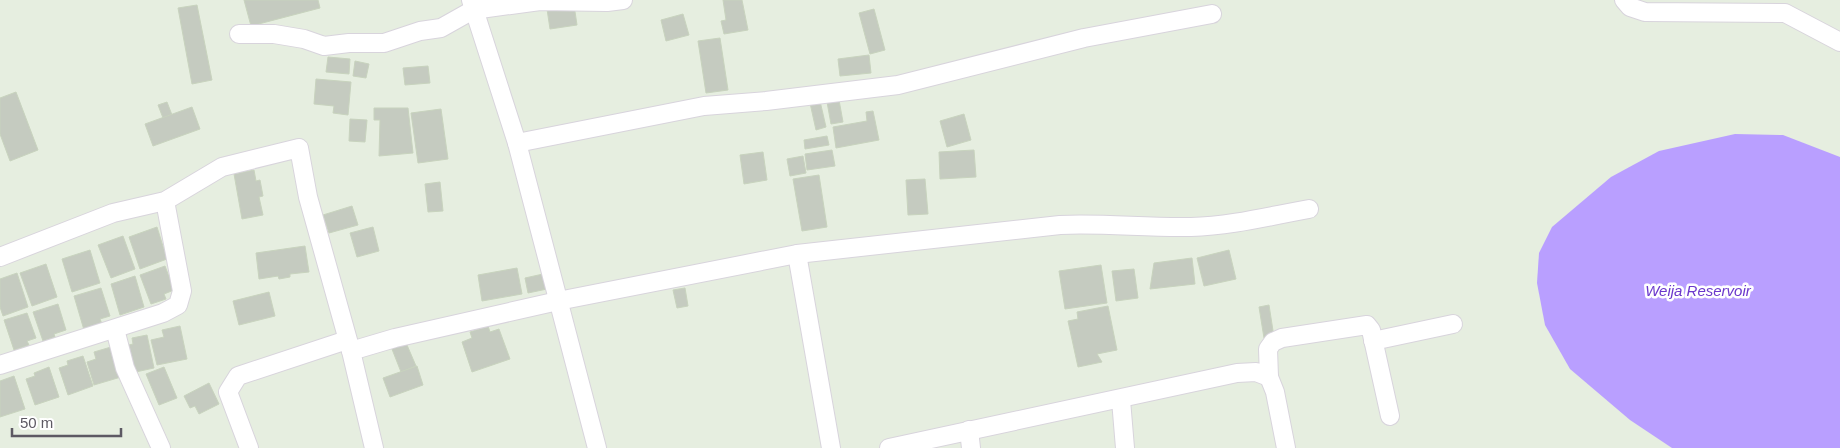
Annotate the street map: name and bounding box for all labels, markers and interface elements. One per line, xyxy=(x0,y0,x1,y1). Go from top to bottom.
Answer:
water label: Weija Reservoir xyxy=(1645,282,1752,299)
scale bar xyxy=(12,406,121,438)
text: 50 m xyxy=(20,414,53,431)

